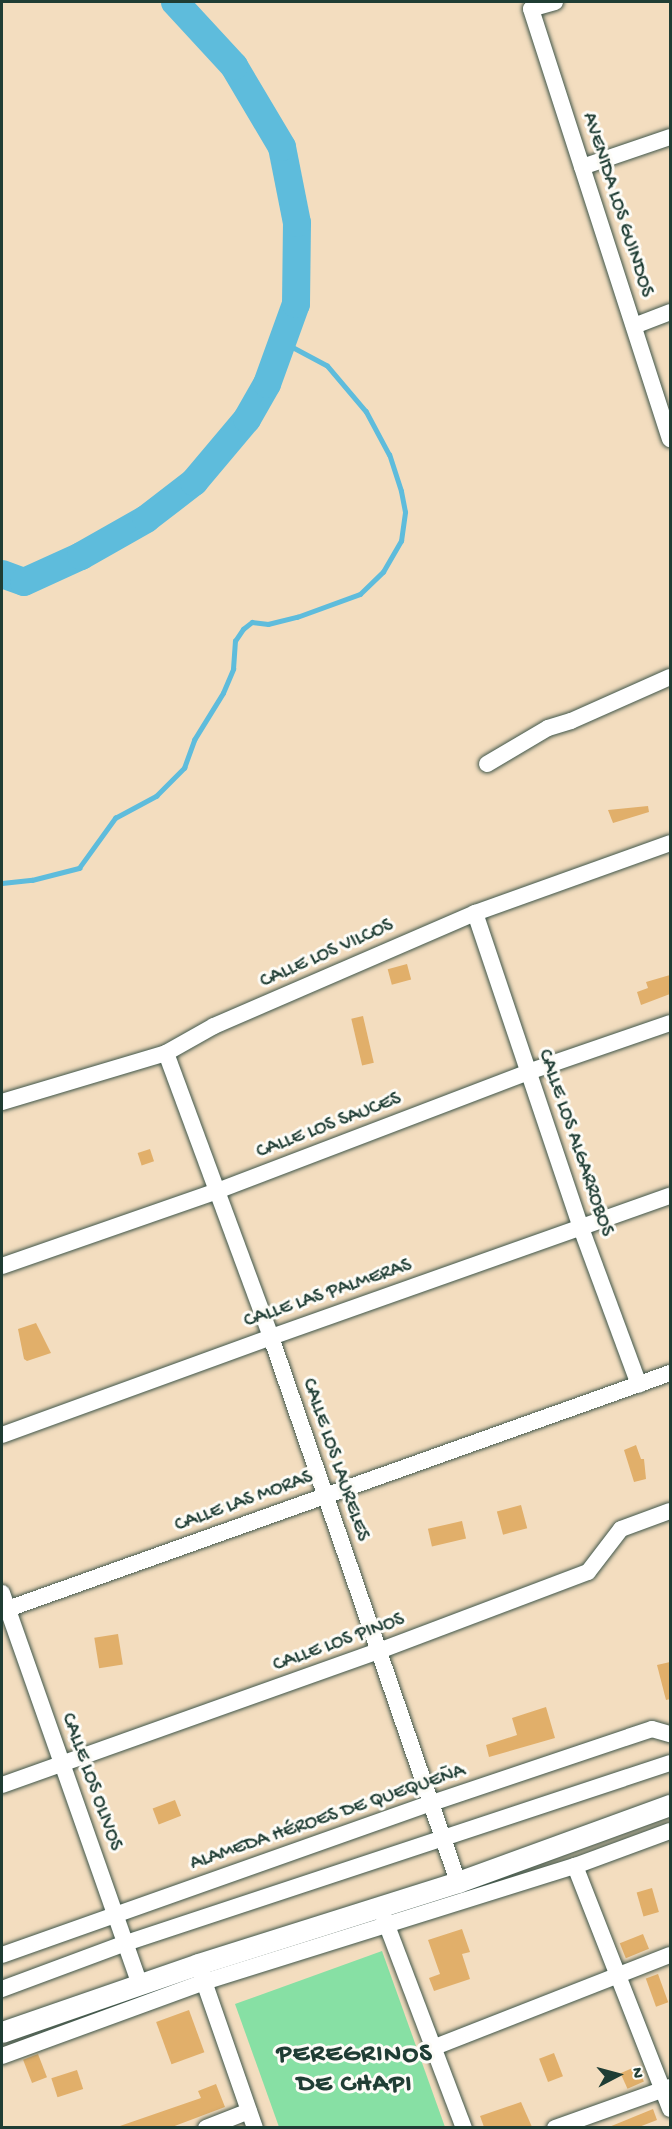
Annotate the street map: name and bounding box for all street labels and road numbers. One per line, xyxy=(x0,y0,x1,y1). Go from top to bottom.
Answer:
street label: AVENIDA LOS GUINDOS xyxy=(576,110,658,300)
street label: CALLE LOS VILCOS xyxy=(257,914,397,994)
street label: CALLE LOS ALGARROBOS xyxy=(532,1046,618,1240)
street label: CALLE LOS SAUCES xyxy=(253,1087,405,1165)
street label: CALLE LAS PALMERAS xyxy=(241,1254,415,1334)
street label: CALLE LOS LAURELES xyxy=(296,1375,374,1545)
street label: CALLE LAS MORAS xyxy=(172,1466,316,1538)
street label: CALLE LOS PINOS xyxy=(270,1608,408,1678)
street label: CALLE LOS OLIVOS xyxy=(55,1710,127,1854)
street label: ALAMEDA HÉROES DE QUEQUEÑA xyxy=(187,1760,469,1876)

